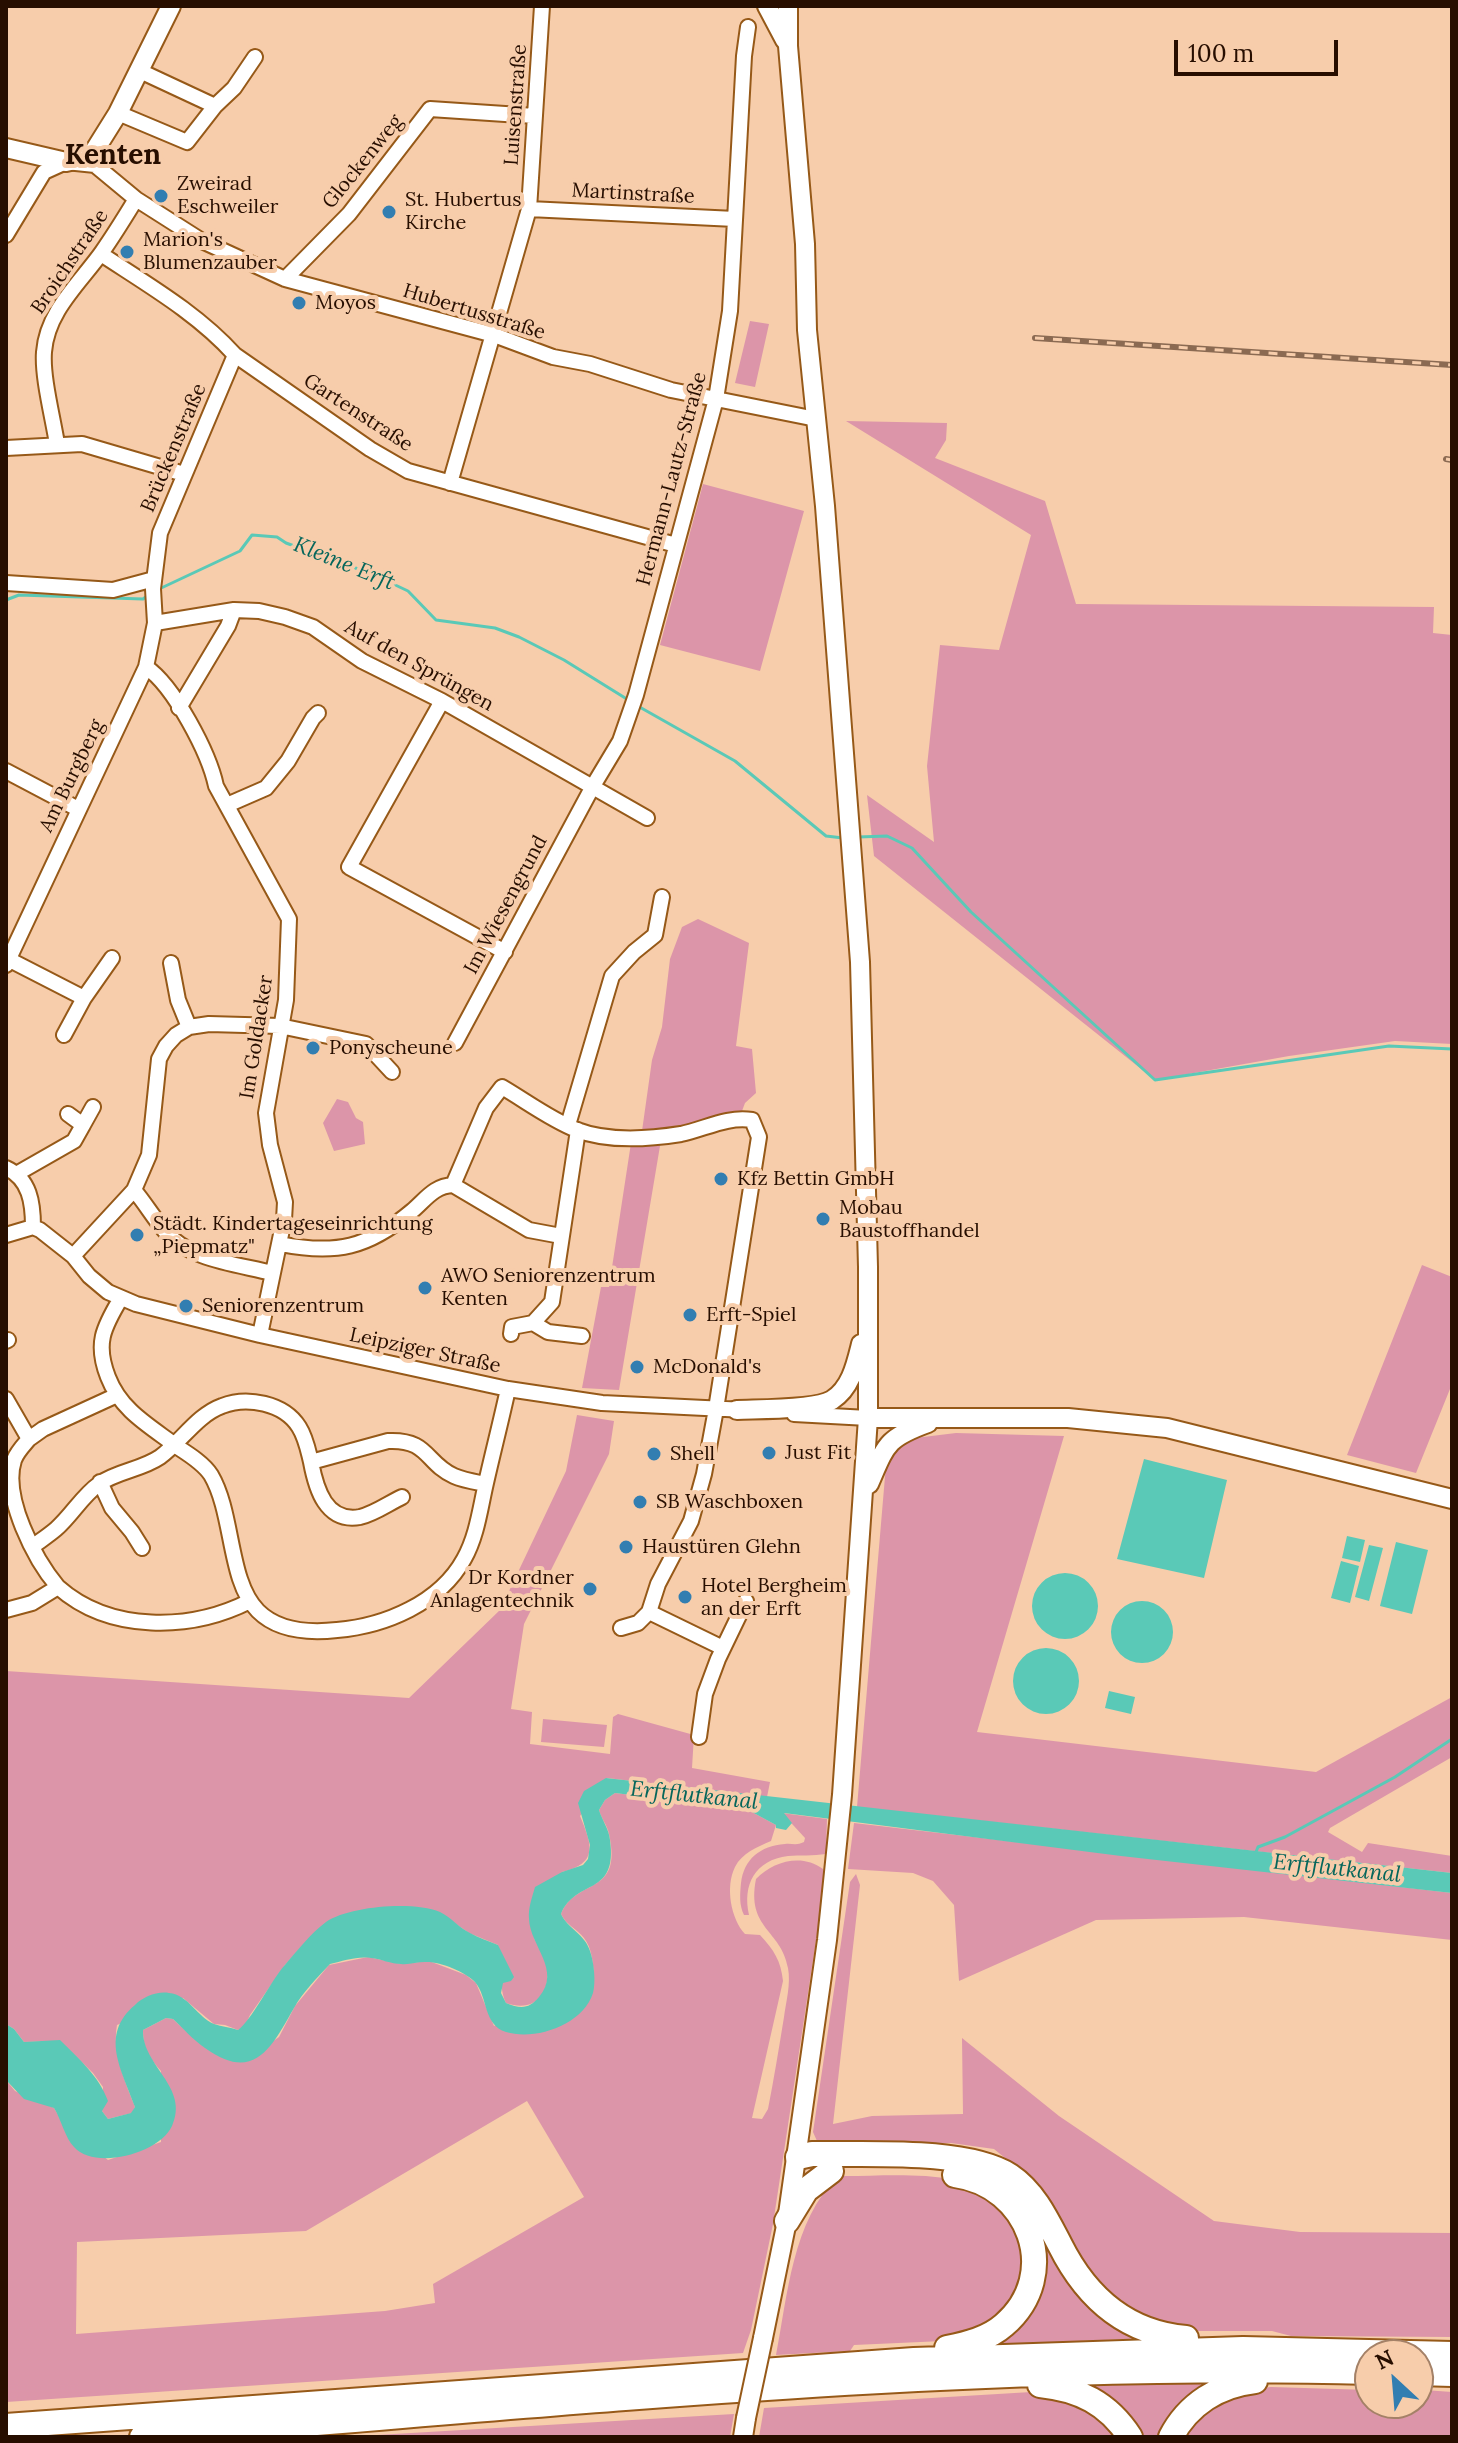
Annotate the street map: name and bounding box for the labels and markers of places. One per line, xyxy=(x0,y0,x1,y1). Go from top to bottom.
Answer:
place label: Zweirad Eschweiler xyxy=(177,172,278,219)
marker: Zweirad Eschweiler xyxy=(152,187,170,205)
place label: St. Hubertus Kirche xyxy=(405,188,522,235)
marker: St. Hubertus Kirche xyxy=(380,203,398,221)
place label: Marion's Blumenzauber xyxy=(143,228,277,275)
marker: Marion's Blumenzauber xyxy=(118,243,136,261)
place label: Moyos xyxy=(315,291,376,315)
marker: Moyos xyxy=(290,294,308,312)
place label: Ponyscheune xyxy=(329,1036,453,1060)
marker: Ponyscheune xyxy=(304,1039,322,1057)
place label: Kfz Bettin GmbH xyxy=(737,1167,895,1191)
marker: Kfz Bettin GmbH xyxy=(712,1170,730,1188)
place label: Mobau Baustoffhandel xyxy=(839,1196,980,1243)
marker: Mobau Baustoffhandel xyxy=(814,1210,832,1228)
place label: Städt. Kindertageseinrichtung „Piepmatz" xyxy=(153,1212,432,1259)
marker: Städt. Kindertageseinrichtung „Piepmatz" xyxy=(128,1226,146,1244)
place label: AWO Seniorenzentrum Kenten xyxy=(441,1264,656,1311)
marker: AWO Seniorenzentrum Kenten xyxy=(416,1279,434,1297)
place label: Seniorenzentrum xyxy=(202,1294,364,1318)
marker: Seniorenzentrum xyxy=(177,1297,195,1315)
place label: Erft-Spiel xyxy=(706,1303,796,1327)
marker: Erft-Spiel xyxy=(681,1306,699,1324)
place label: McDonald's xyxy=(653,1355,761,1379)
marker: McDonald's xyxy=(628,1358,646,1376)
place label: Just Fit xyxy=(785,1441,851,1465)
place label: Shell xyxy=(670,1442,715,1466)
marker: Just Fit xyxy=(760,1444,778,1462)
marker: Shell xyxy=(645,1445,663,1463)
place label: SB Waschboxen xyxy=(656,1490,803,1514)
marker: SB Waschboxen xyxy=(631,1493,649,1511)
place label: Haustüren Glehn xyxy=(642,1535,801,1559)
marker: Haustüren Glehn xyxy=(617,1538,635,1556)
place label: Dr Kordner Anlagentechnik xyxy=(430,1566,574,1613)
place label: Hotel Bergheim an der Erft xyxy=(701,1574,847,1621)
marker: Dr Kordner Anlagentechnik xyxy=(581,1580,599,1598)
marker: Hotel Bergheim an der Erft xyxy=(676,1588,694,1606)

